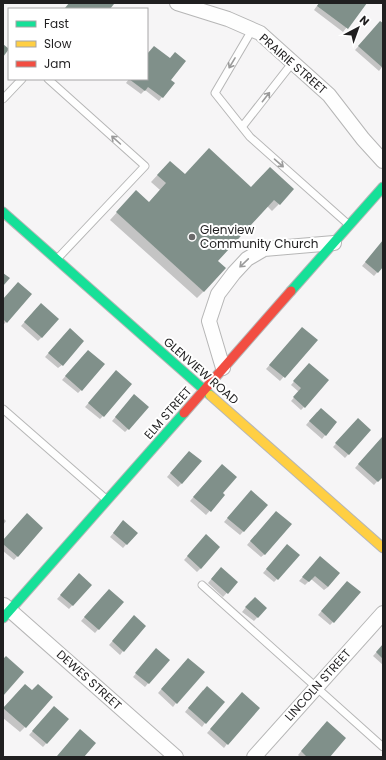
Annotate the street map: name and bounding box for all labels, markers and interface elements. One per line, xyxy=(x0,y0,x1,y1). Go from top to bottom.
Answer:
legend xyxy=(8,8,148,80)
north arrow xyxy=(338,8,378,48)
text: N xyxy=(356,12,373,29)
text: Fast xyxy=(44,15,69,32)
street label: PRAIRIE STREET xyxy=(256,29,331,98)
text: Slow xyxy=(44,35,72,52)
text: Jam xyxy=(44,55,71,72)
one-way arrow xyxy=(228,57,236,69)
one-way arrow xyxy=(262,91,270,102)
one-way arrow xyxy=(111,135,121,145)
one-way arrow xyxy=(274,159,284,168)
place label: Glenview Community Church xyxy=(200,221,318,252)
marker: Glenview Community Church xyxy=(187,232,197,242)
one-way arrow xyxy=(239,258,249,268)
street label: GLENVIEW ROAD xyxy=(160,333,243,408)
street label: ELM STREET xyxy=(140,382,196,443)
street label: LINCOLN STREET xyxy=(281,645,355,724)
street label: DEWES STREET xyxy=(53,646,126,714)

